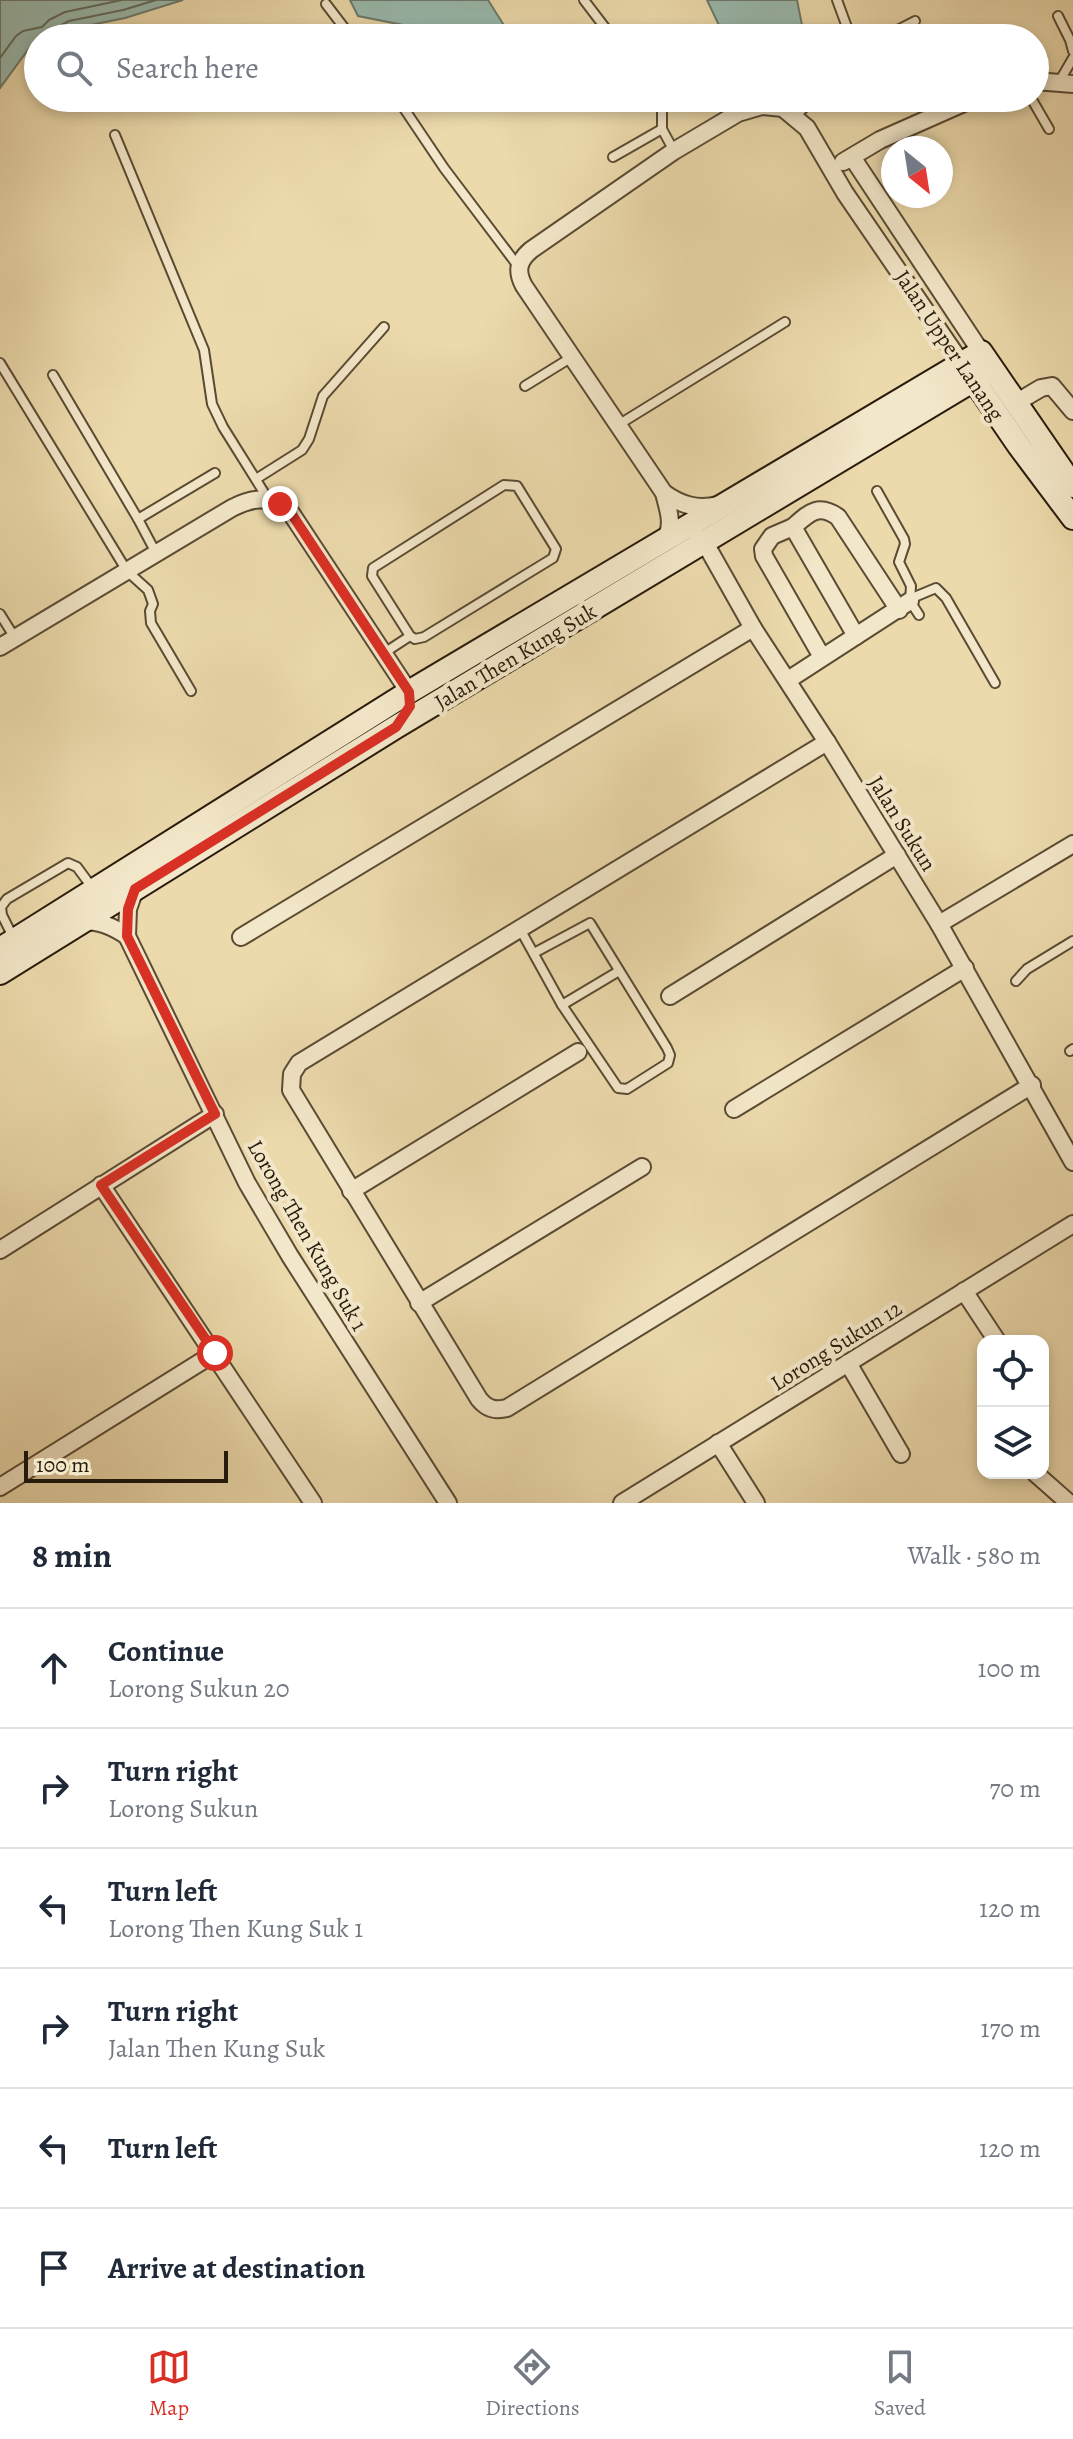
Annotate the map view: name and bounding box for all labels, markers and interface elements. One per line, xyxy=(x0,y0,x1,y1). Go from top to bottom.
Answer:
search box xyxy=(24,24,1049,112)
icon: search xyxy=(52,46,96,90)
text: Search here xyxy=(116,48,259,88)
north arrow xyxy=(881,136,953,208)
street label: Jalan Upper Lanang xyxy=(888,264,1011,427)
route end xyxy=(262,486,298,522)
street label: Jalan Then Kung Suk xyxy=(429,597,602,717)
street label: Jalan Sukun xyxy=(861,770,943,877)
street label: Lorong Then Kung Suk 1 xyxy=(240,1135,374,1336)
street label: Lorong Sukun 12 xyxy=(765,1294,908,1398)
route start xyxy=(197,1335,233,1371)
map controls xyxy=(977,1335,1049,1479)
button: locate xyxy=(977,1335,1049,1407)
button: layers xyxy=(977,1407,1049,1479)
scale bar xyxy=(24,1447,228,1483)
text: 100 m xyxy=(36,1450,90,1480)
text: 8 min xyxy=(32,1532,112,1579)
text: Walk · 580 m xyxy=(908,1538,1041,1573)
text: Continue xyxy=(108,1631,224,1671)
icon: ahead xyxy=(32,1646,76,1690)
text: 100 m xyxy=(978,1651,1041,1686)
text: Lorong Sukun 20 xyxy=(108,1671,290,1706)
text: Turn right xyxy=(108,1751,238,1791)
icon: right xyxy=(32,1766,76,1810)
text: 70 m xyxy=(989,1771,1041,1806)
text: Lorong Sukun xyxy=(108,1791,258,1826)
text: Turn left xyxy=(108,1871,217,1911)
icon: left xyxy=(32,1886,76,1930)
text: 120 m xyxy=(979,1891,1041,1926)
text: Lorong Then Kung Suk 1 xyxy=(108,1911,363,1946)
text: Turn right xyxy=(108,1991,238,2031)
icon: right xyxy=(32,2006,76,2050)
text: 170 m xyxy=(981,2011,1041,2046)
text: Jalan Then Kung Suk xyxy=(108,2031,326,2066)
icon: left xyxy=(32,2126,76,2170)
text: Turn left xyxy=(108,2128,217,2168)
text: 120 m xyxy=(979,2131,1041,2166)
icon: arrive xyxy=(32,2246,76,2290)
text: Arrive at destination xyxy=(108,2248,365,2288)
tab: Map xyxy=(147,2345,191,2423)
tab: Directions xyxy=(485,2345,580,2423)
tab: Saved xyxy=(874,2345,926,2423)

